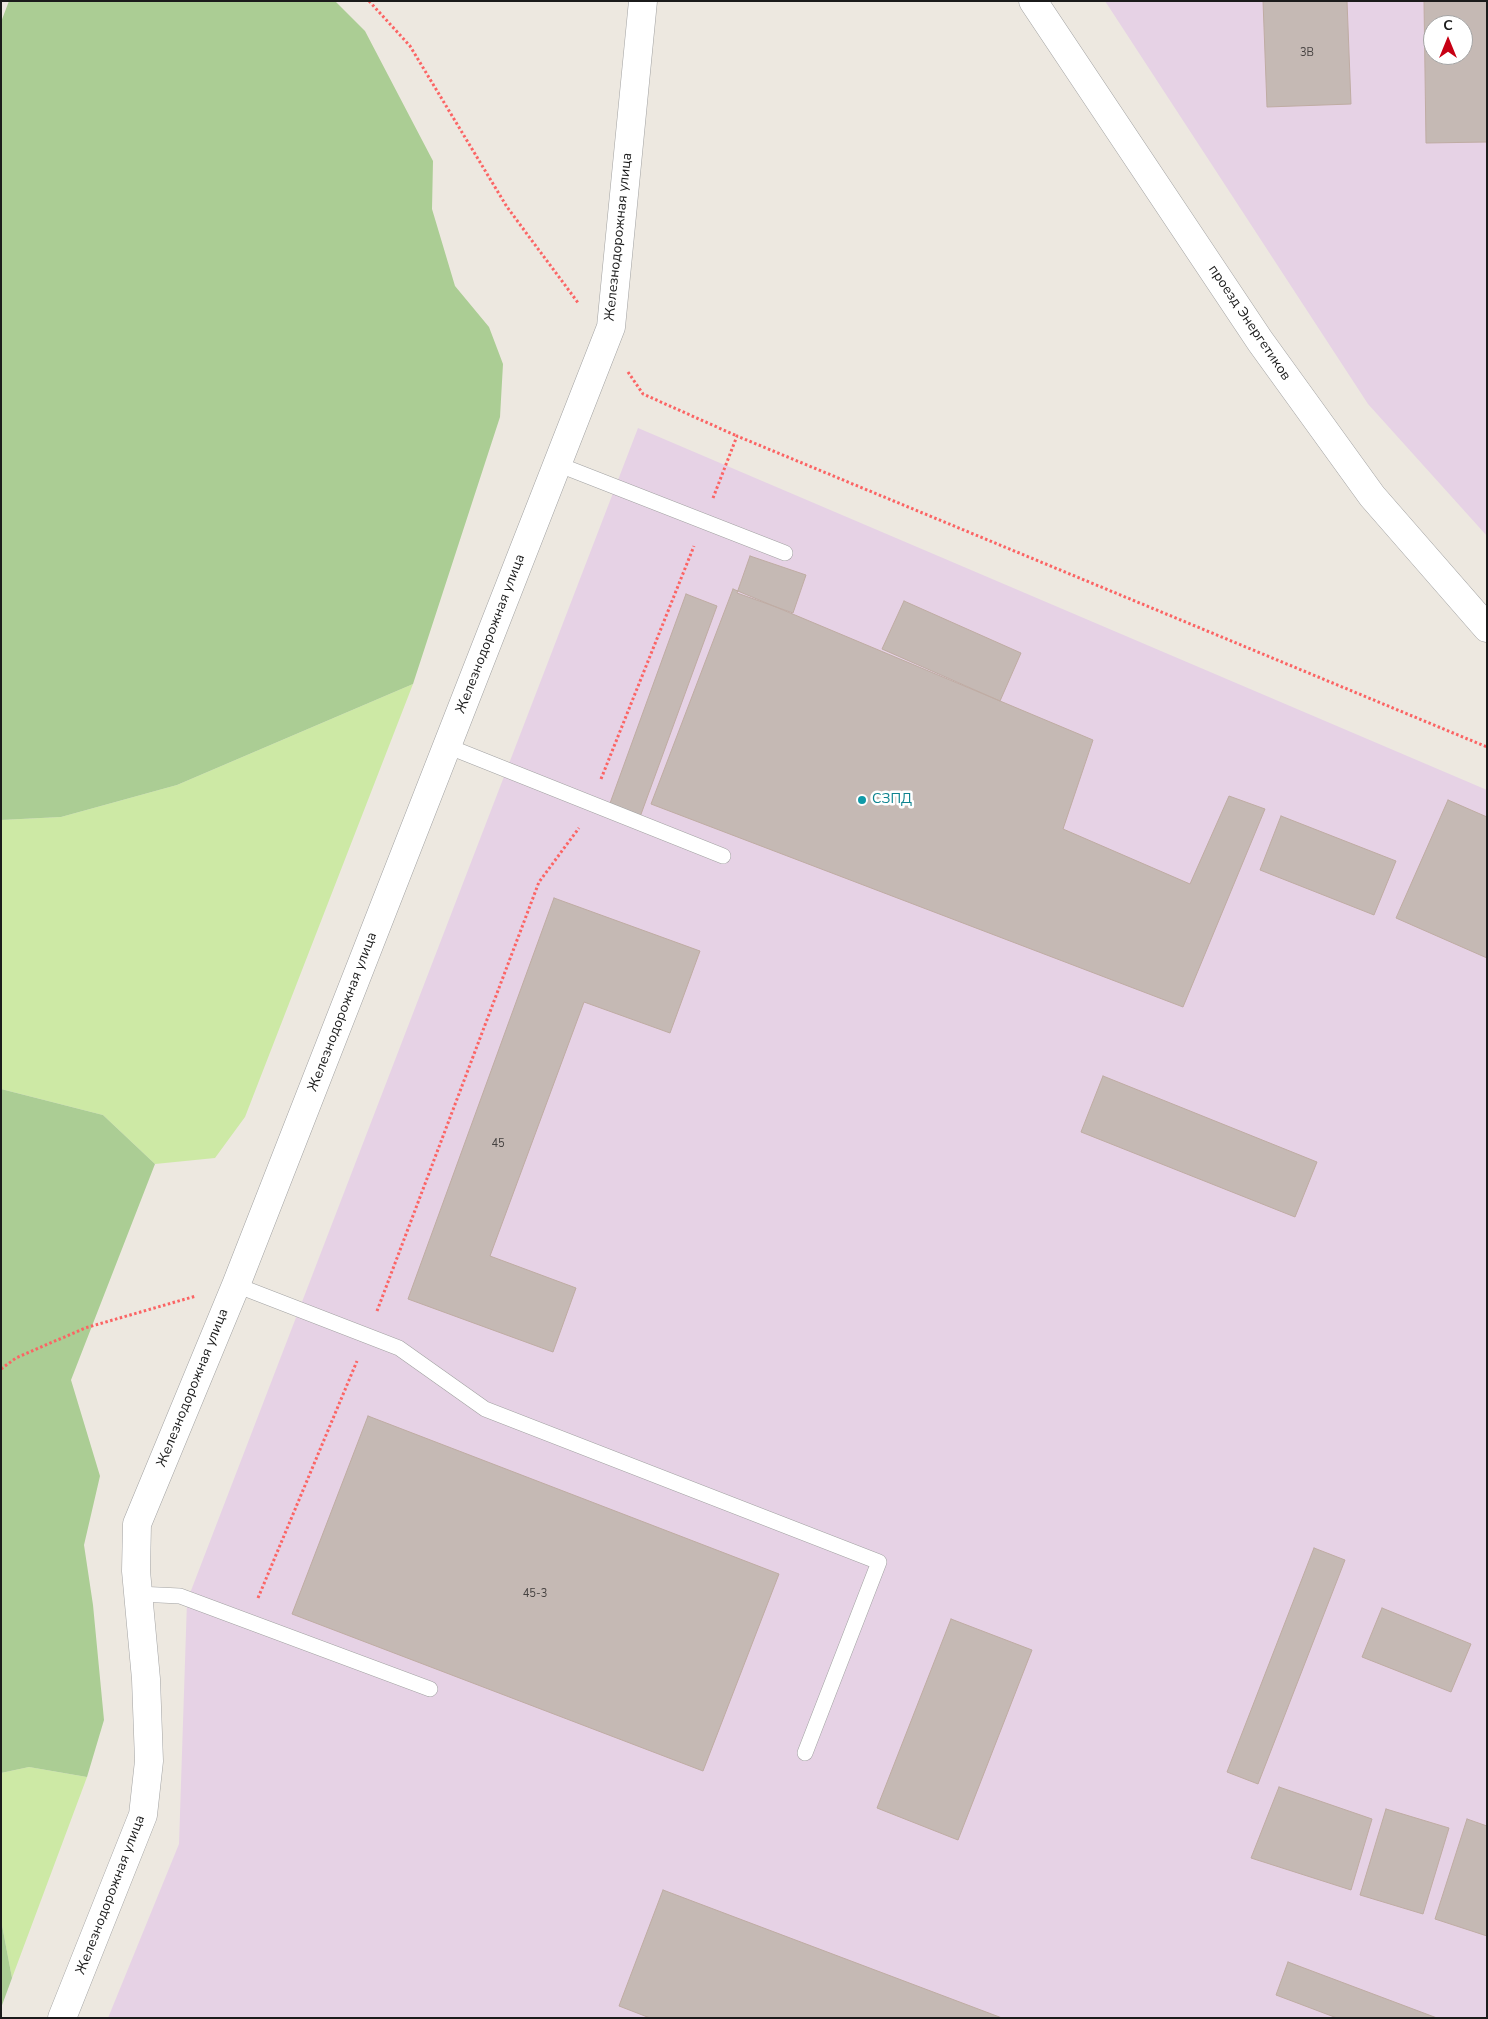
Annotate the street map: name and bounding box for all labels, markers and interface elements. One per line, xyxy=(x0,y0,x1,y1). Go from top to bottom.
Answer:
north arrow xyxy=(1423,15,1473,65)
text: С xyxy=(1443,16,1453,35)
house number: 3В xyxy=(1300,46,1314,60)
street label: Железнодорожная улица xyxy=(602,152,636,322)
street label: проезд Энергетиков xyxy=(1204,262,1294,384)
street label: Железнодорожная улица xyxy=(453,552,529,716)
place label: СЗПД xyxy=(872,792,912,808)
marker: СЗПД xyxy=(856,794,868,806)
street label: Железнодорожная улица xyxy=(305,930,381,1094)
house number: 45 xyxy=(491,1137,505,1151)
street label: Железнодорожная улица xyxy=(154,1306,232,1470)
house number: 45-3 xyxy=(523,1587,547,1601)
street label: Железнодорожная улица xyxy=(73,1813,149,1977)

